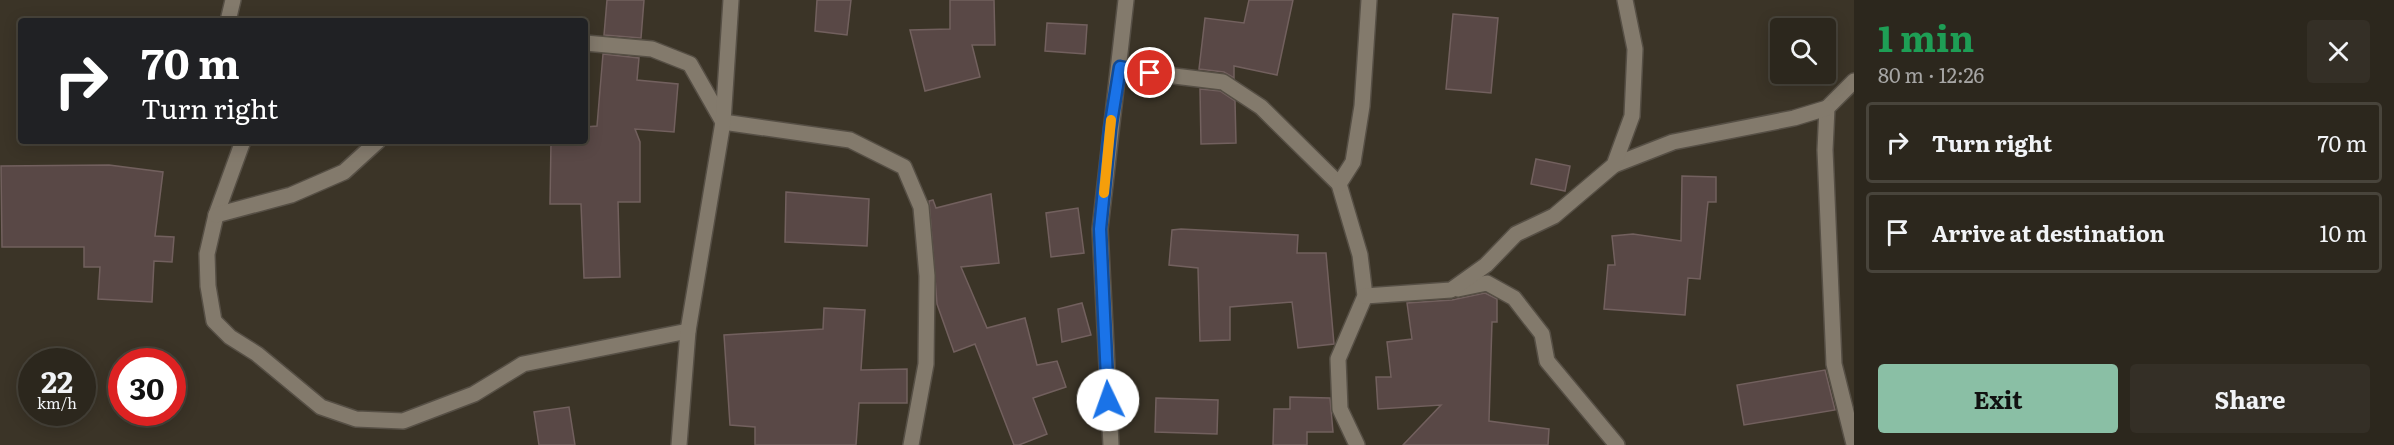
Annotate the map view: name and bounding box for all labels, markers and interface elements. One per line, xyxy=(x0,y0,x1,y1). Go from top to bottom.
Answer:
text: 1 min xyxy=(1878,10,1974,63)
map controls xyxy=(1770,18,1836,84)
button: search xyxy=(1770,18,1836,84)
button: close xyxy=(2307,20,2370,83)
text: 70 m xyxy=(141,30,240,92)
icon: right xyxy=(42,42,120,120)
pin xyxy=(1124,47,1175,98)
icon: arrive xyxy=(1133,56,1166,89)
text: 80 m · 12:26 xyxy=(1878,59,1984,89)
text: Turn right xyxy=(141,87,278,127)
icon: right xyxy=(1881,126,1914,159)
text: Turn right xyxy=(1932,126,2052,159)
text: 70 m xyxy=(2317,126,2367,159)
icon: arrive xyxy=(1881,216,1914,249)
text: Arrive at destination xyxy=(1932,216,2165,249)
text: 10 m xyxy=(2320,216,2367,249)
speed limit sign: 30 xyxy=(108,348,186,426)
text: 22 xyxy=(41,358,73,402)
button: Exit xyxy=(1878,364,2118,433)
button: Share xyxy=(2130,364,2370,433)
position arrow xyxy=(1076,368,1140,432)
text: km/h xyxy=(37,391,77,414)

